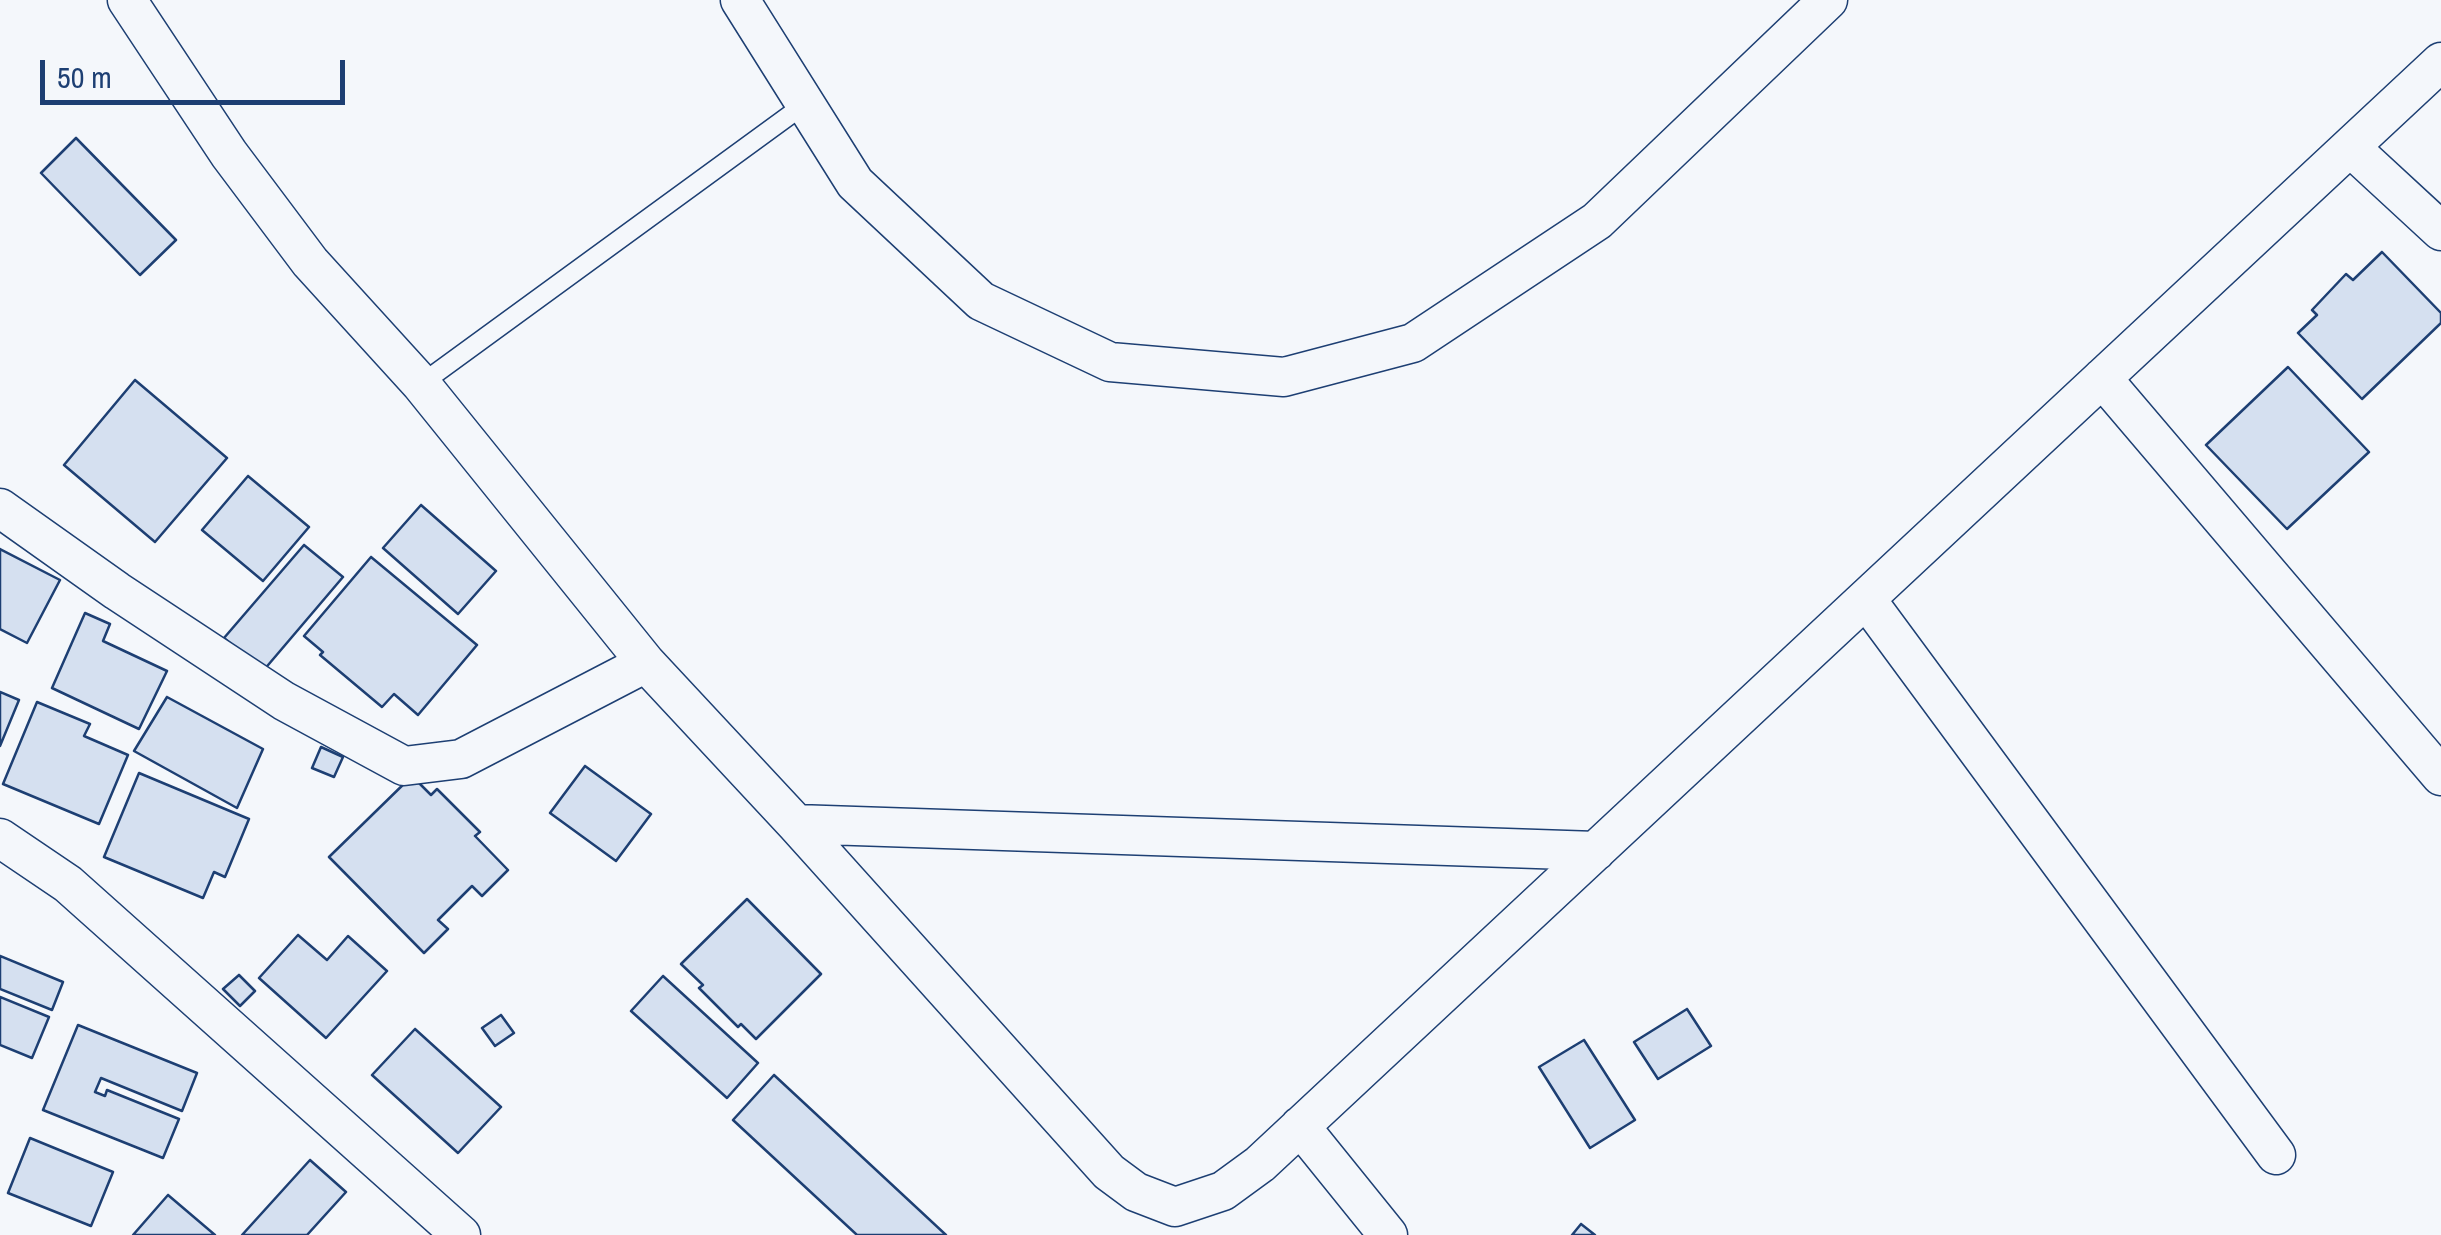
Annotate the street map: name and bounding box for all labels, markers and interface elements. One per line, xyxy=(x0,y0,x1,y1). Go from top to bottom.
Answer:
scale bar xyxy=(45,40,350,102)
text: 50 m xyxy=(57,57,112,97)

